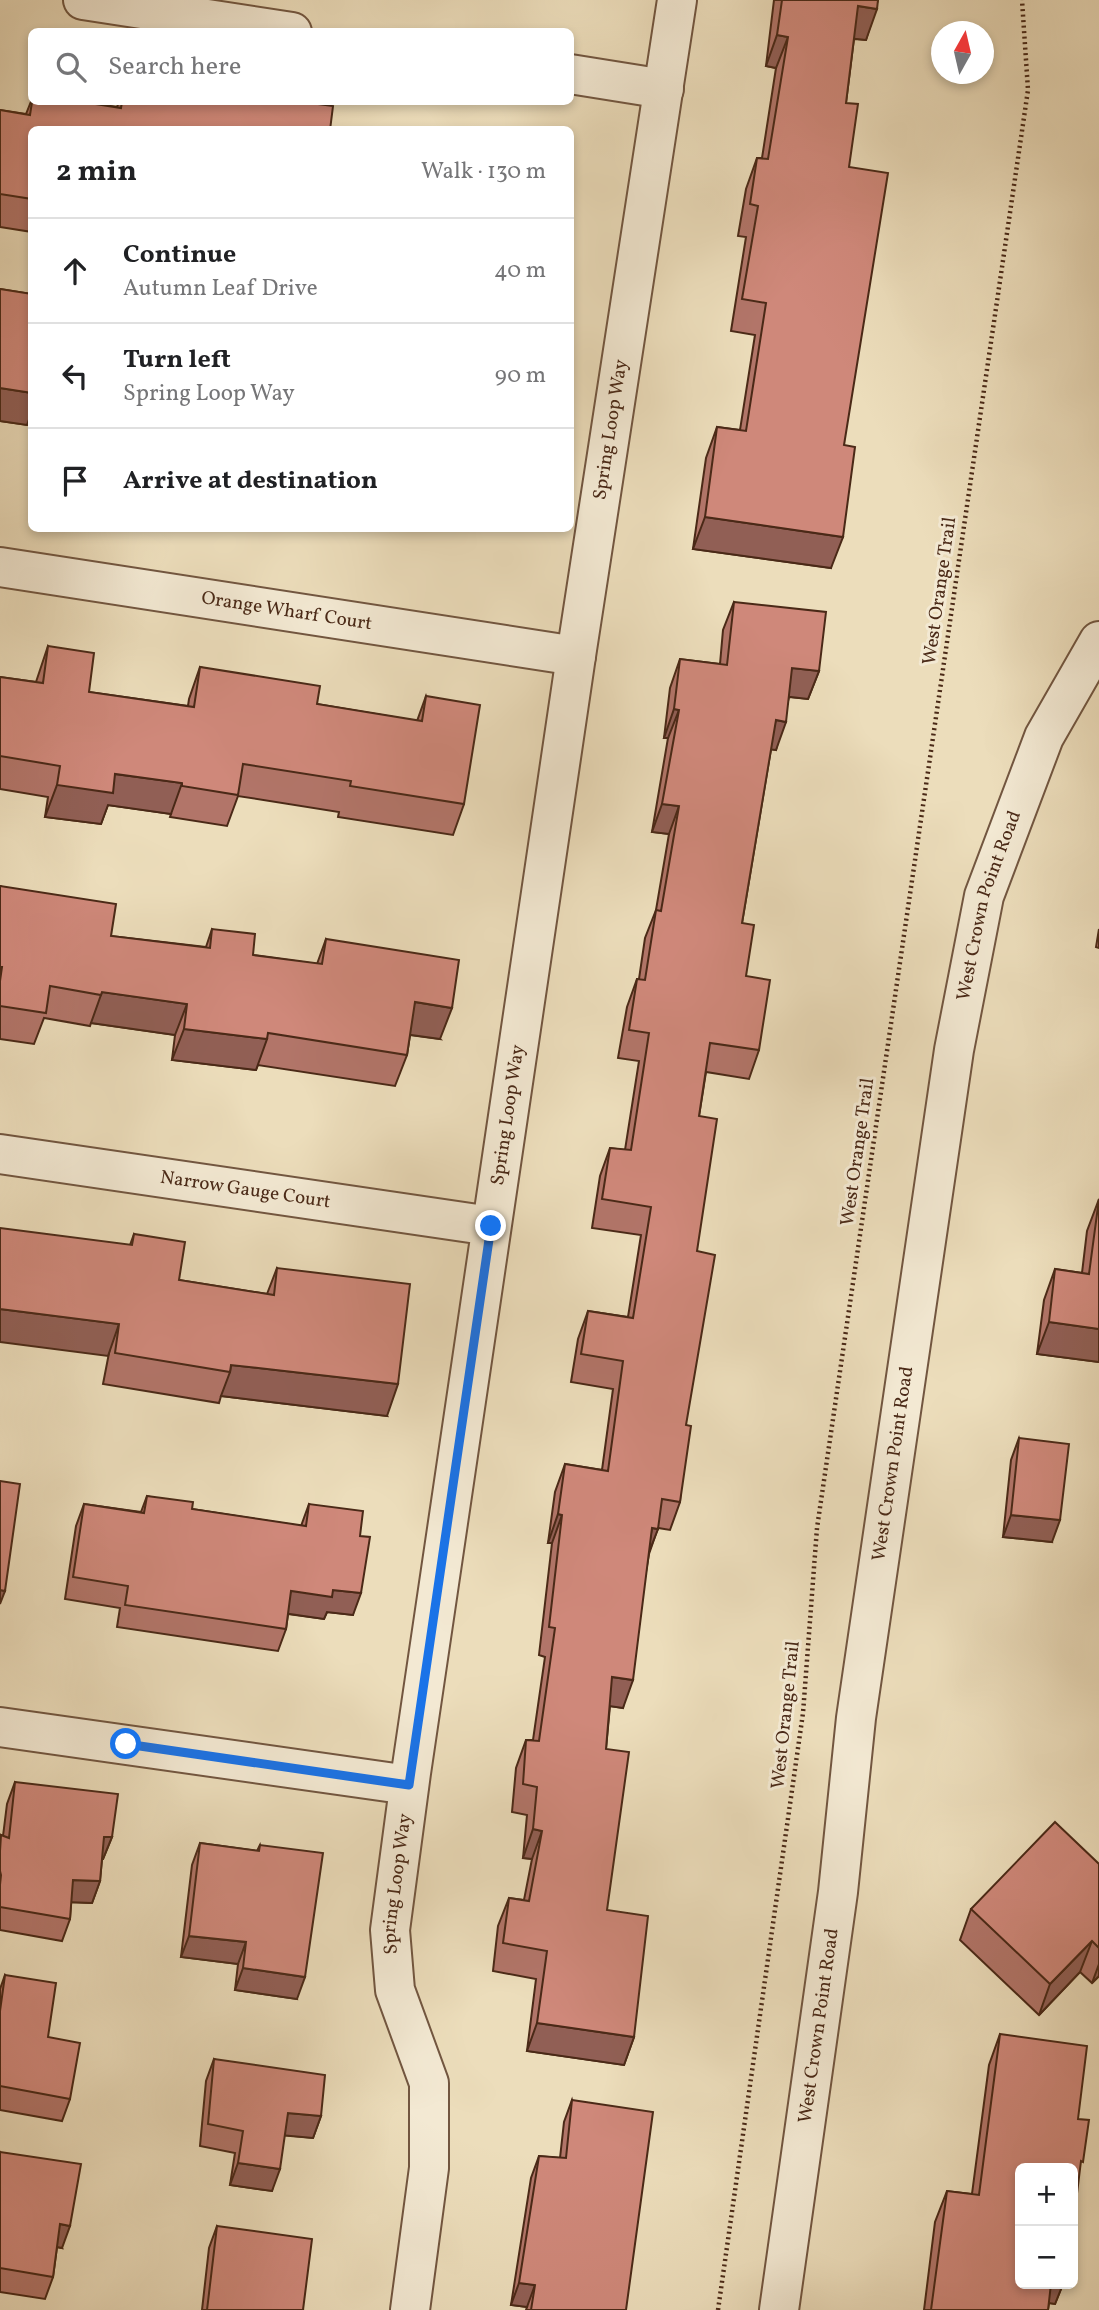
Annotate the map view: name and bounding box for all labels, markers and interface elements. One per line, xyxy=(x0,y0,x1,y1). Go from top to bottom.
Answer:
north arrow xyxy=(931,21,994,84)
search box xyxy=(28,28,574,105)
icon: search xyxy=(52,48,90,86)
text: Search here xyxy=(108,49,241,85)
text: 2 min xyxy=(56,151,137,193)
text: Walk · 130 m xyxy=(421,156,546,188)
text: Continue xyxy=(123,237,236,273)
icon: ahead xyxy=(56,252,94,290)
text: 40 m xyxy=(494,255,546,287)
text: Autumn Leaf Drive xyxy=(123,273,318,305)
text: Turn left xyxy=(123,342,231,378)
icon: left xyxy=(56,357,94,395)
street label: Spring Loop Way xyxy=(587,358,634,502)
text: 90 m xyxy=(495,360,546,392)
text: Spring Loop Way xyxy=(123,378,295,410)
icon: arrive xyxy=(56,462,94,500)
text: Arrive at destination xyxy=(123,463,378,499)
street label: West Orange Trail xyxy=(917,515,963,667)
street label: Orange Wharf Court xyxy=(199,585,374,637)
street label: West Crown Point Road xyxy=(951,807,1028,1003)
street label: Spring Loop Way xyxy=(485,1043,531,1187)
street label: West Orange Trail xyxy=(835,1076,881,1228)
street label: Narrow Gauge Court xyxy=(158,1165,333,1215)
route end xyxy=(475,1210,506,1241)
street label: West Crown Point Road xyxy=(866,1365,920,1563)
street label: West Orange Trail xyxy=(765,1639,807,1790)
route start xyxy=(110,1728,141,1759)
street label: Spring Loop Way xyxy=(377,1812,418,1955)
street label: West Crown Point Road xyxy=(792,1927,846,2125)
map controls xyxy=(1015,2163,1078,2289)
button: + xyxy=(1015,2163,1078,2226)
button: − xyxy=(1015,2226,1078,2289)

